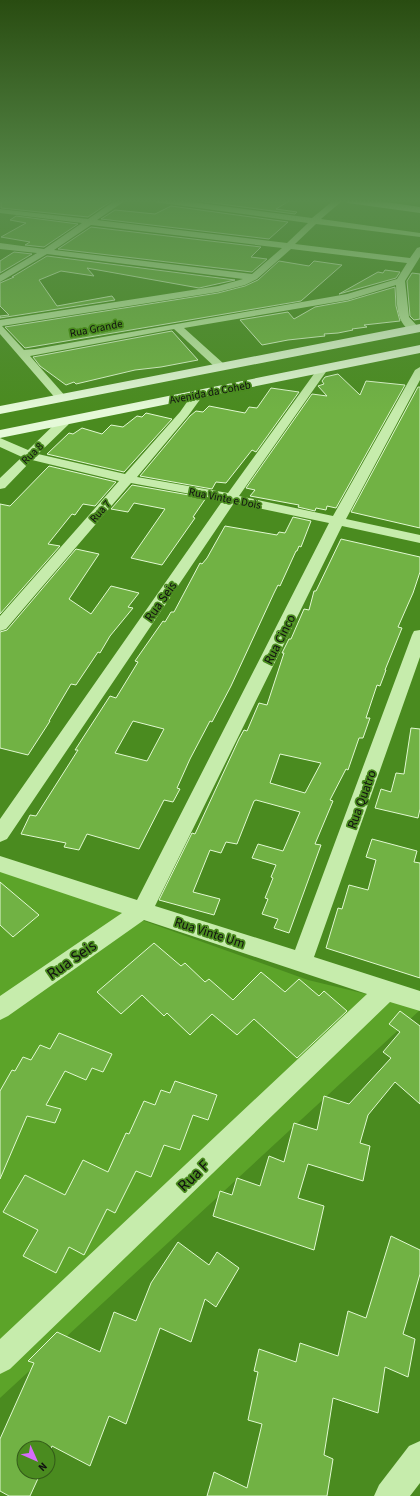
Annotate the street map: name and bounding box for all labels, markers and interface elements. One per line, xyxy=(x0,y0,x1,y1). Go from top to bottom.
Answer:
street label: Rua Grande xyxy=(68,316,124,341)
street label: Avenida da Coheb xyxy=(168,377,252,408)
street label: Rua 8 xyxy=(18,439,47,468)
street label: Rua Vinte e Dois xyxy=(187,484,263,513)
street label: Rua 7 xyxy=(86,497,114,526)
street label: Rua Seis xyxy=(140,577,182,625)
street label: Rua Cinco xyxy=(260,611,300,668)
street label: Rua Quatro xyxy=(343,767,381,831)
street label: Rua Vinte Um xyxy=(172,913,247,953)
street label: Rua Seis xyxy=(42,935,101,985)
street label: Rua F xyxy=(173,1155,215,1196)
north arrow xyxy=(16,1440,56,1480)
text: N xyxy=(35,1459,51,1475)

